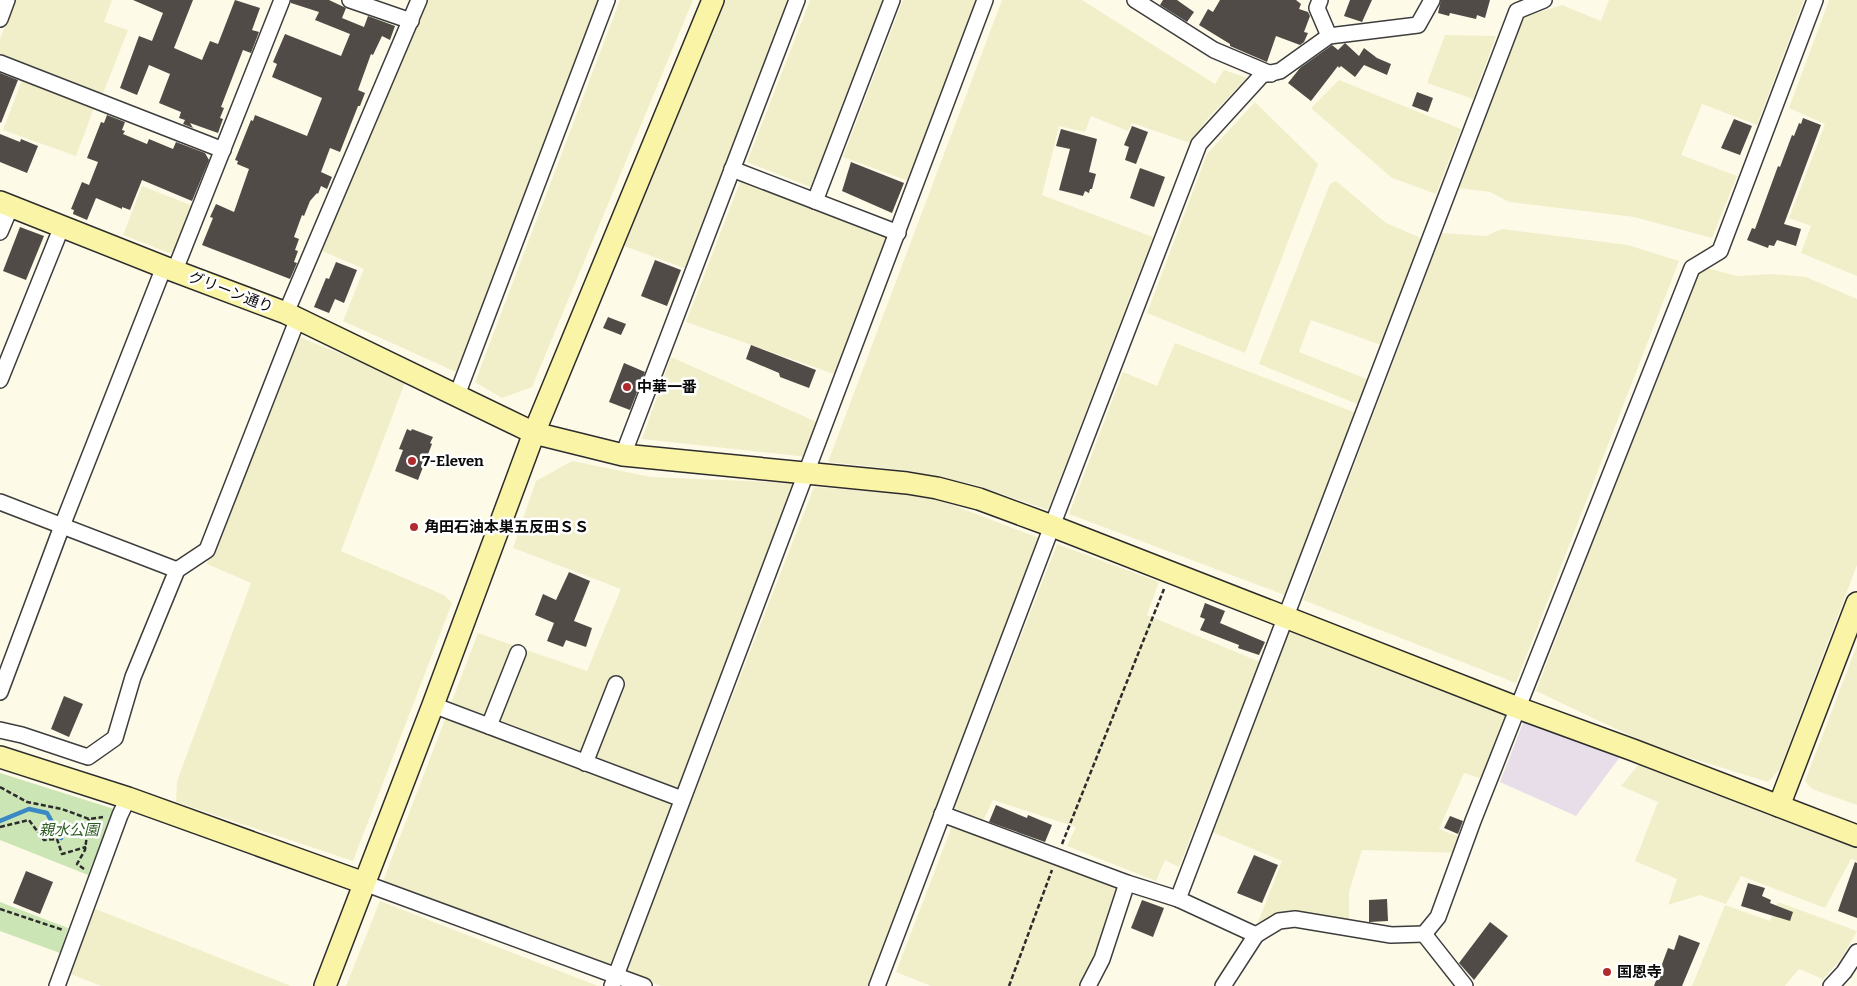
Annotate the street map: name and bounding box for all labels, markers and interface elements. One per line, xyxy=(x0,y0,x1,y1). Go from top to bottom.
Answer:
street label: グリーン通り xyxy=(186,268,276,316)
place label: 中華一番 xyxy=(637,378,697,396)
marker: 中華一番 xyxy=(621,381,633,393)
place label: 7-Eleven xyxy=(422,452,484,470)
marker: 7-Eleven xyxy=(406,455,418,467)
place label: 角田石油本巣五反田ＳＳ xyxy=(424,518,589,536)
marker: 角田石油本巣五反田ＳＳ xyxy=(408,521,420,533)
park label: 親水公園 xyxy=(39,821,101,839)
place label: 国恩寺 xyxy=(1617,963,1662,981)
marker: 国恩寺 xyxy=(1601,966,1613,978)

